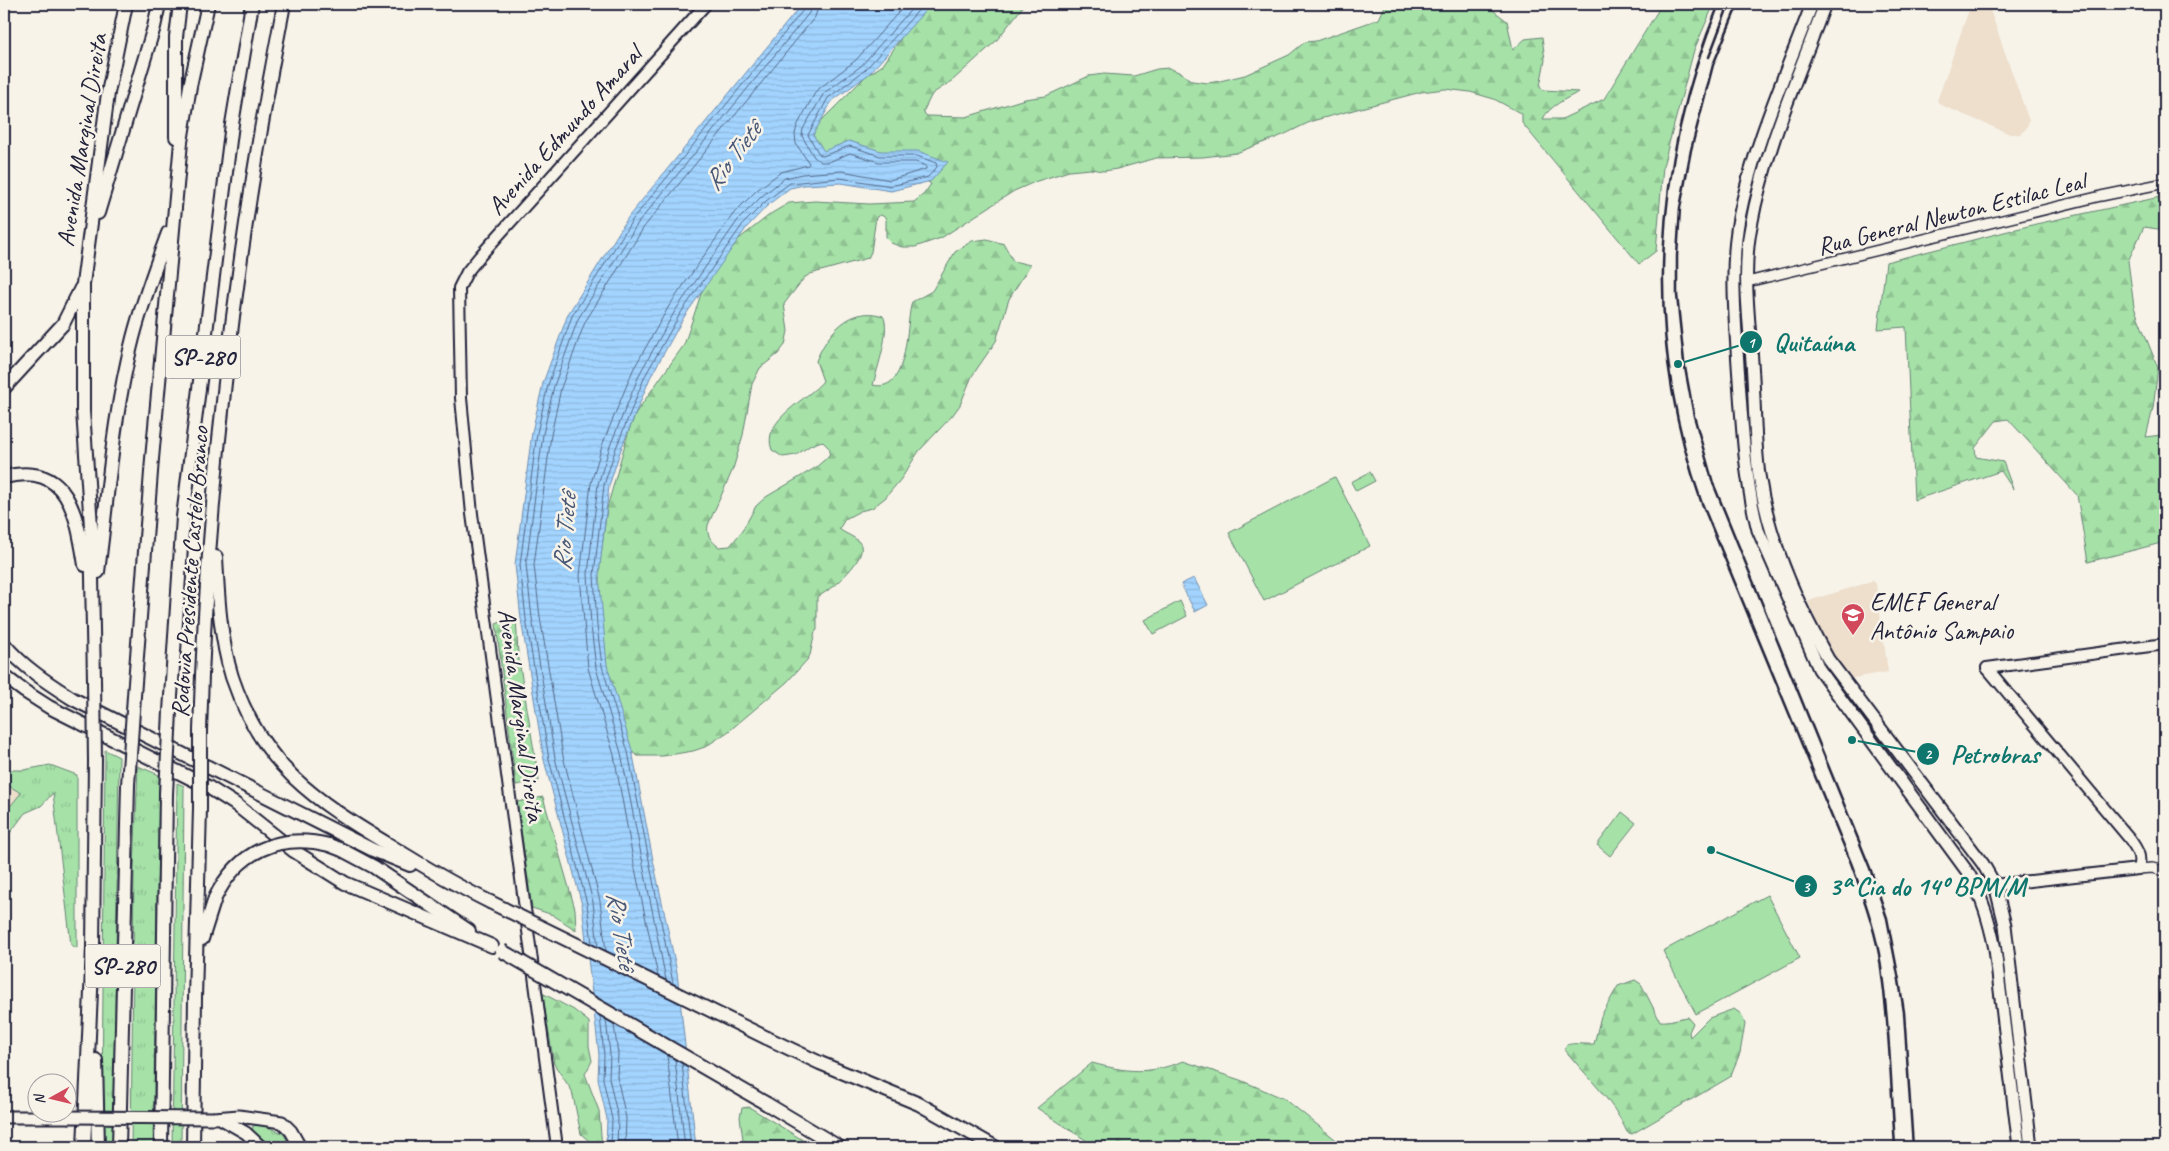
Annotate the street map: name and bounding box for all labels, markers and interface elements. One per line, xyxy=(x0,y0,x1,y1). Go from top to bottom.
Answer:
street label: Avenida Marginal Direita xyxy=(49,30,115,249)
street label: Avenida Edmundo Amaral xyxy=(480,36,652,222)
water label: Rio Tietê xyxy=(696,111,773,197)
street label: Rua General Newton Estilac Leal xyxy=(1814,164,2093,263)
callout: Quitaúna xyxy=(1739,322,1864,363)
text: Quitaúna xyxy=(1774,326,1856,359)
text: 1 xyxy=(1748,334,1757,353)
road number: SP-280 xyxy=(166,336,240,378)
street label: Rodovia Presidente Castelo Branco xyxy=(164,424,216,719)
water label: Rio Tietê xyxy=(545,486,585,572)
place label: EMEF General Antônio Sampaio xyxy=(1870,586,2014,647)
school or university icon: EMEF General Antônio Sampaio xyxy=(1840,602,1866,636)
street label: Avenida Marginal Direita xyxy=(490,607,552,826)
callout: Petrobras xyxy=(1916,733,2050,774)
text: Petrobras xyxy=(1951,738,2042,771)
text: 2 xyxy=(1925,745,1933,764)
callout: 3ª Cia do 14º BPM/M xyxy=(1794,866,2035,907)
text: 3ª Cia do 14º BPM/M xyxy=(1829,870,2028,903)
text: 3 xyxy=(1803,878,1811,897)
water label: Rio Tietê xyxy=(599,890,645,977)
road number: SP-280 xyxy=(86,944,160,988)
north arrow xyxy=(28,1074,78,1124)
text: N xyxy=(30,1092,49,1105)

